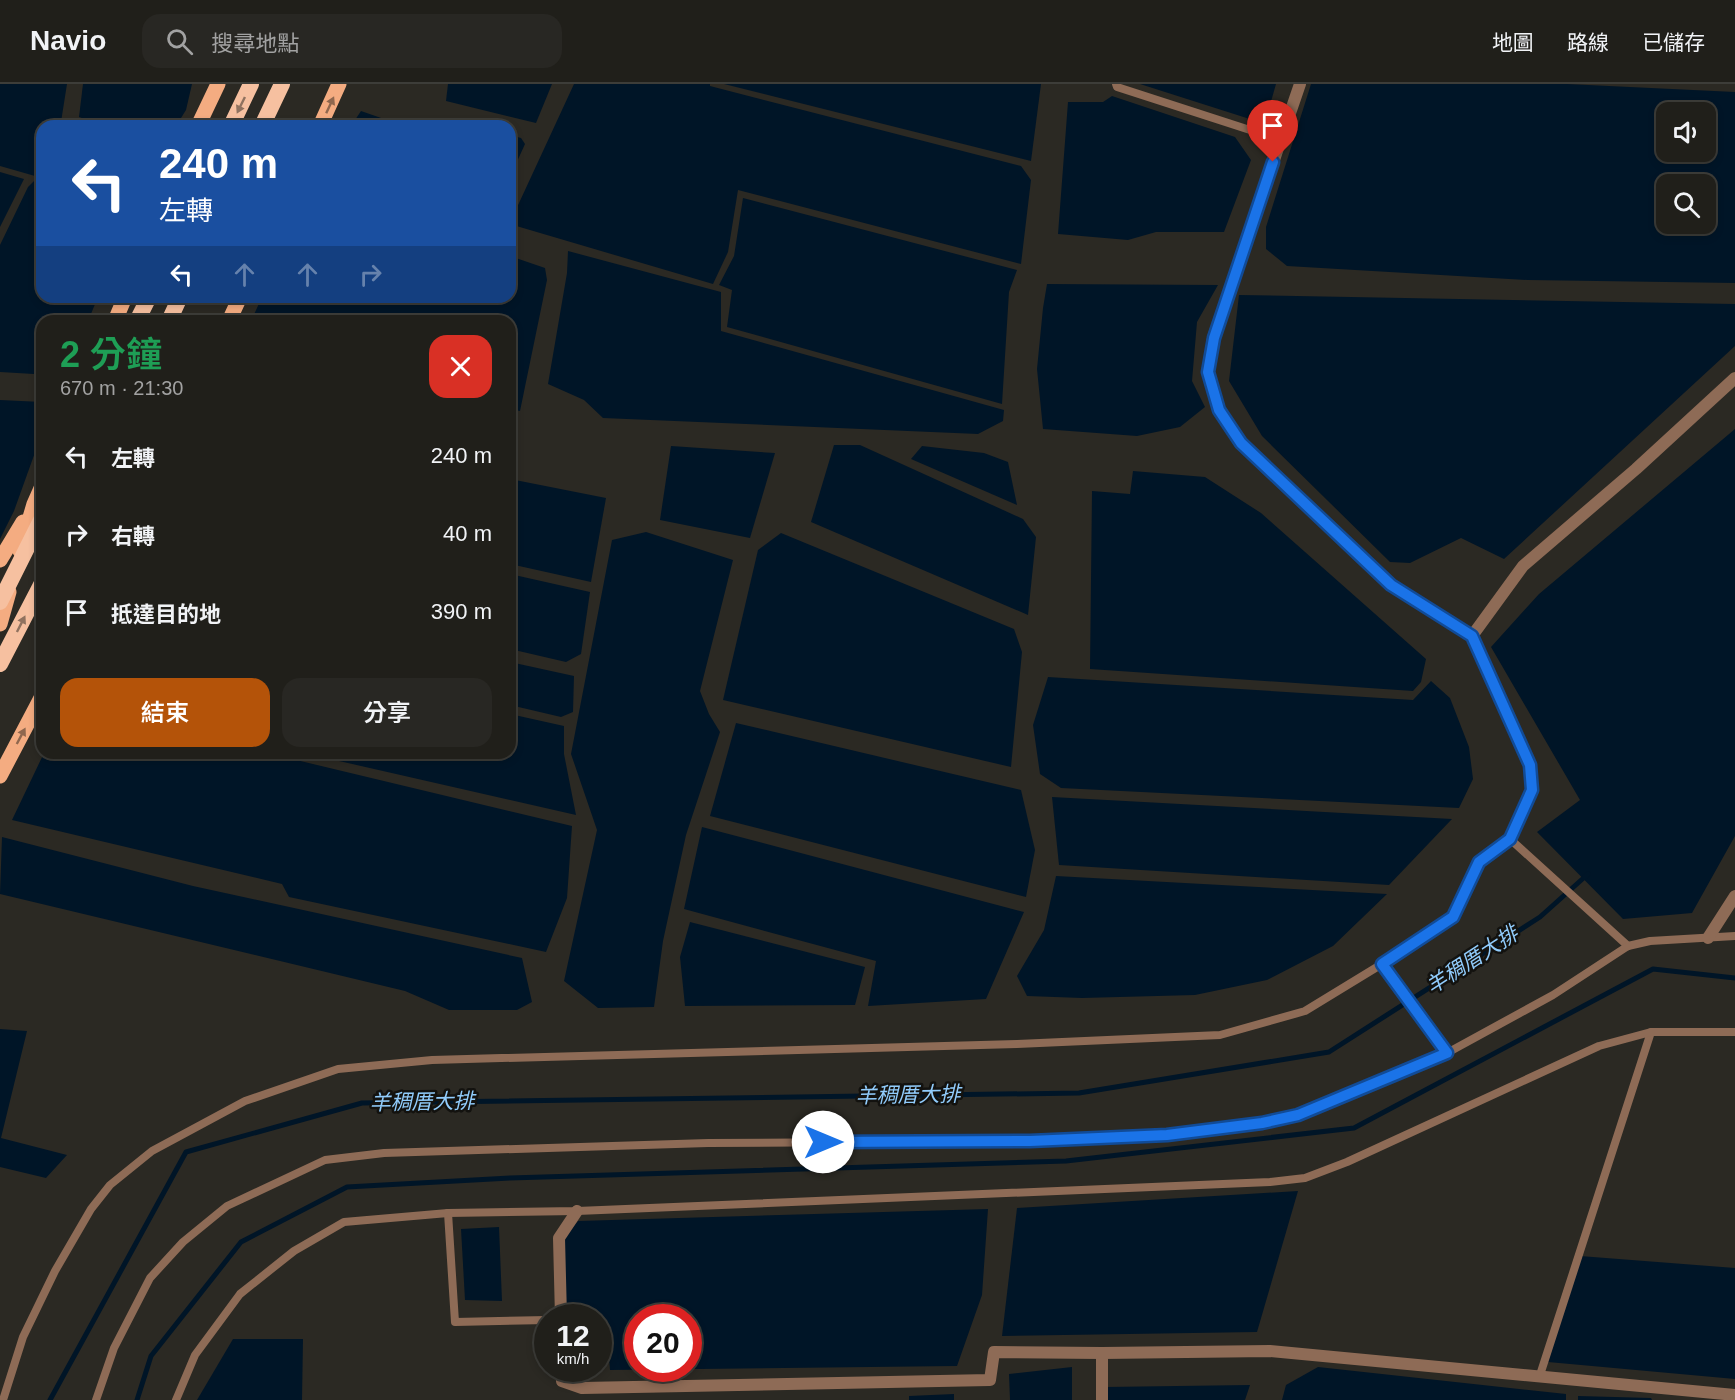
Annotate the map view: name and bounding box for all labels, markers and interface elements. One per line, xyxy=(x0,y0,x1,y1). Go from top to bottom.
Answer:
search box xyxy=(142,14,562,68)
text: Navio xyxy=(30,25,106,56)
icon: search xyxy=(163,25,196,58)
text: 搜尋地點 xyxy=(211,31,299,56)
text: 地圖 xyxy=(1492,31,1534,54)
text: 路線 xyxy=(1567,31,1609,54)
text: 已儲存 xyxy=(1642,31,1705,54)
one-way arrow xyxy=(237,96,247,114)
one-way arrow xyxy=(325,96,335,114)
pin xyxy=(1247,100,1298,162)
map controls xyxy=(1656,102,1716,234)
button: sound xyxy=(1656,102,1716,162)
icon: arrive xyxy=(1256,109,1289,142)
text: 240 m xyxy=(159,140,278,187)
icon: left xyxy=(60,144,138,222)
button: search xyxy=(1656,174,1716,234)
text: 左轉 xyxy=(159,196,213,226)
icon: left xyxy=(165,258,198,291)
icon: ahead xyxy=(228,258,261,291)
icon: ahead xyxy=(291,258,324,291)
icon: right xyxy=(354,258,387,291)
text: 2 分鐘 xyxy=(60,334,162,375)
button: close xyxy=(429,335,492,398)
text: 670 m · 21:30 xyxy=(60,377,183,399)
icon: left xyxy=(60,440,93,473)
text: 240 m xyxy=(431,443,492,468)
text: 左轉 xyxy=(111,446,155,471)
icon: right xyxy=(60,518,93,551)
text: 40 m xyxy=(443,521,492,546)
text: 右轉 xyxy=(111,524,155,549)
icon: arrive xyxy=(60,596,93,629)
text: 390 m xyxy=(431,599,492,624)
text: 抵達目的地 xyxy=(111,602,221,627)
one-way arrow xyxy=(16,615,26,632)
button: 結束 xyxy=(60,678,270,747)
button: 分享 xyxy=(282,678,492,747)
one-way arrow xyxy=(16,727,26,744)
water label: 羊稠厝大排 xyxy=(1421,920,1525,998)
water label: 羊稠厝大排 xyxy=(855,1082,964,1107)
water label: 羊稠厝大排 xyxy=(369,1089,478,1114)
position arrow xyxy=(791,1110,855,1174)
speed limit sign: 20 xyxy=(624,1304,702,1382)
text: 12 xyxy=(556,1319,590,1352)
text: km/h xyxy=(557,1350,589,1367)

